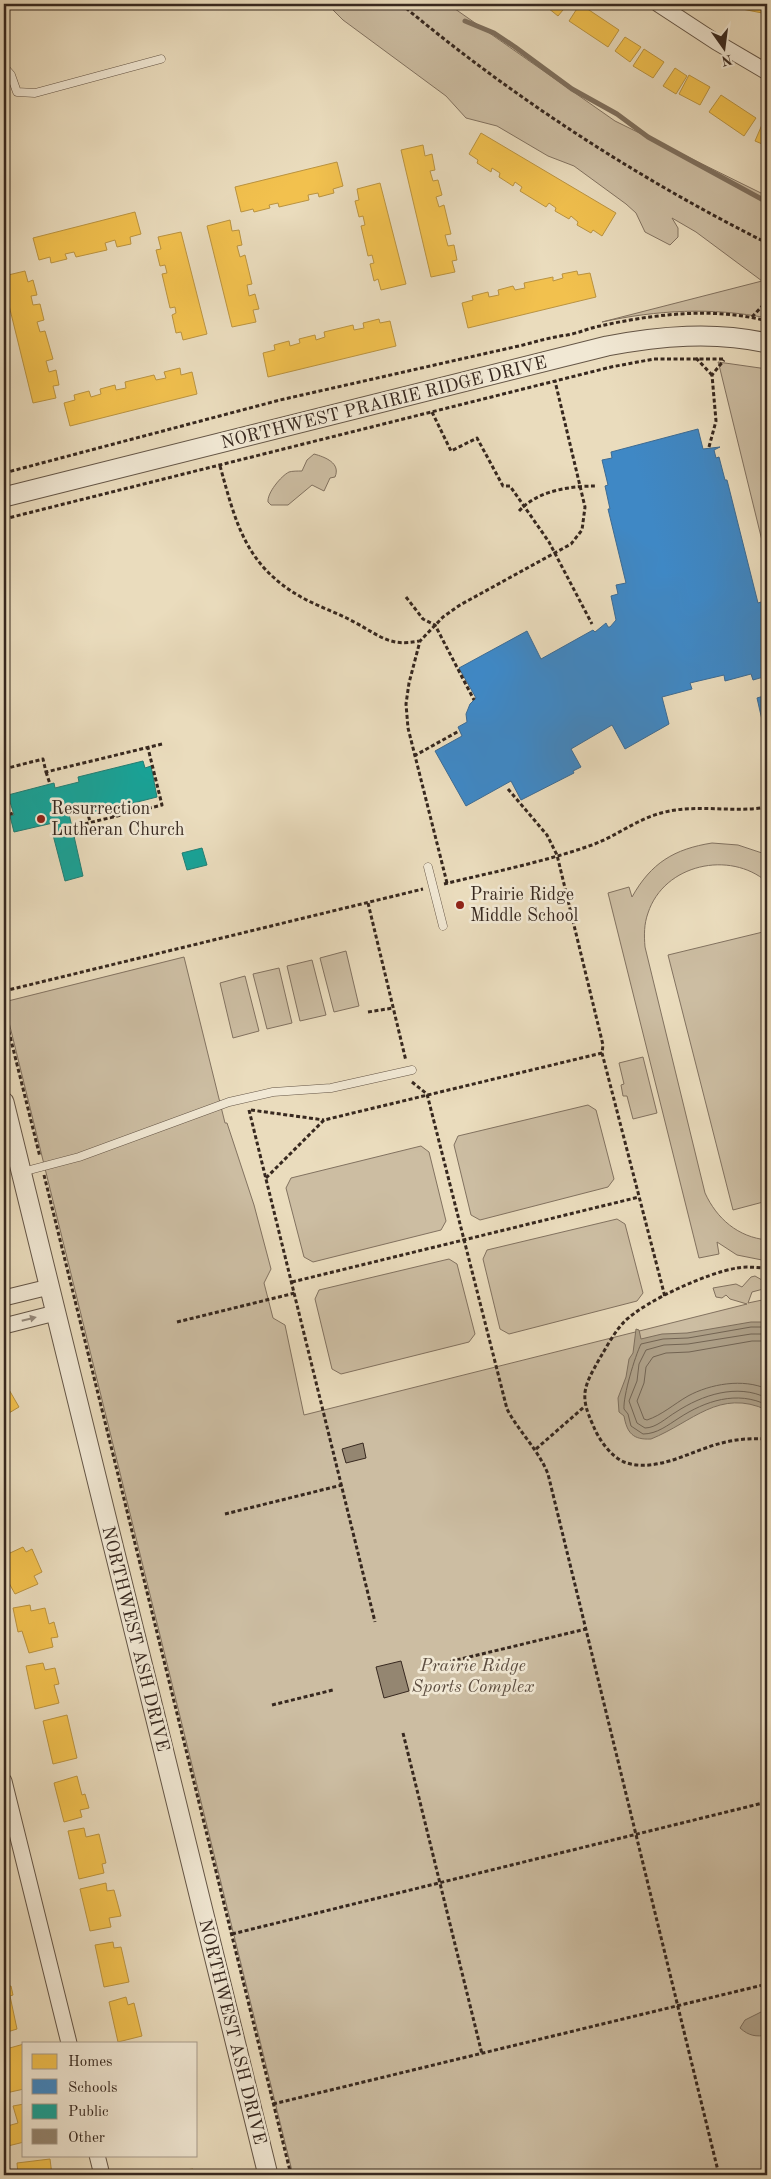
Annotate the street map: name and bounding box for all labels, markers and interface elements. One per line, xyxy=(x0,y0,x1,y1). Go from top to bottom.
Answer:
north arrow xyxy=(698,22,748,72)
text: N xyxy=(720,52,734,68)
street label: NORTHWEST PRAIRIE RIDGE DRIVE xyxy=(219,354,549,452)
place label: Resurrection Lutheran Church xyxy=(51,800,185,839)
marker: Resurrection Lutheran Church xyxy=(35,813,47,825)
place label: Prairie Ridge Middle School xyxy=(470,886,579,925)
marker: Prairie Ridge Middle School xyxy=(454,899,466,911)
one-way arrow xyxy=(22,1315,37,1323)
street label: NORTHWEST ASH DRIVE xyxy=(98,1524,172,1754)
park label: Prairie Ridge Sports Complex xyxy=(412,1657,534,1696)
street label: NORTHWEST ASH DRIVE xyxy=(195,1917,269,2147)
legend xyxy=(22,2042,198,2156)
text: Homes xyxy=(68,2055,113,2070)
text: Schools xyxy=(68,2081,117,2096)
text: Public xyxy=(68,2105,109,2120)
text: Other xyxy=(68,2131,105,2146)

